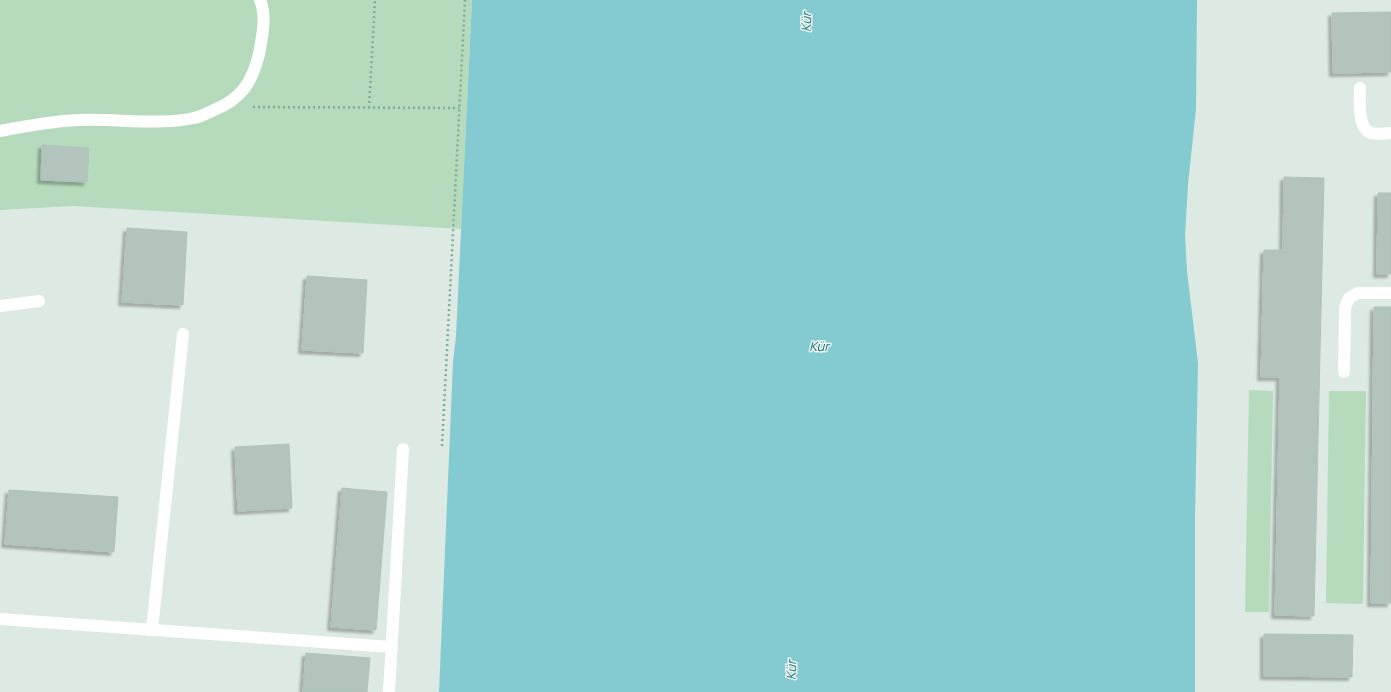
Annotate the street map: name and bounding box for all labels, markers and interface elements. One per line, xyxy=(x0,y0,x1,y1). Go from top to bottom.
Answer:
water label: Kür xyxy=(797,10,815,32)
water label: Kür xyxy=(809,337,831,355)
water label: Kür xyxy=(782,658,800,680)

